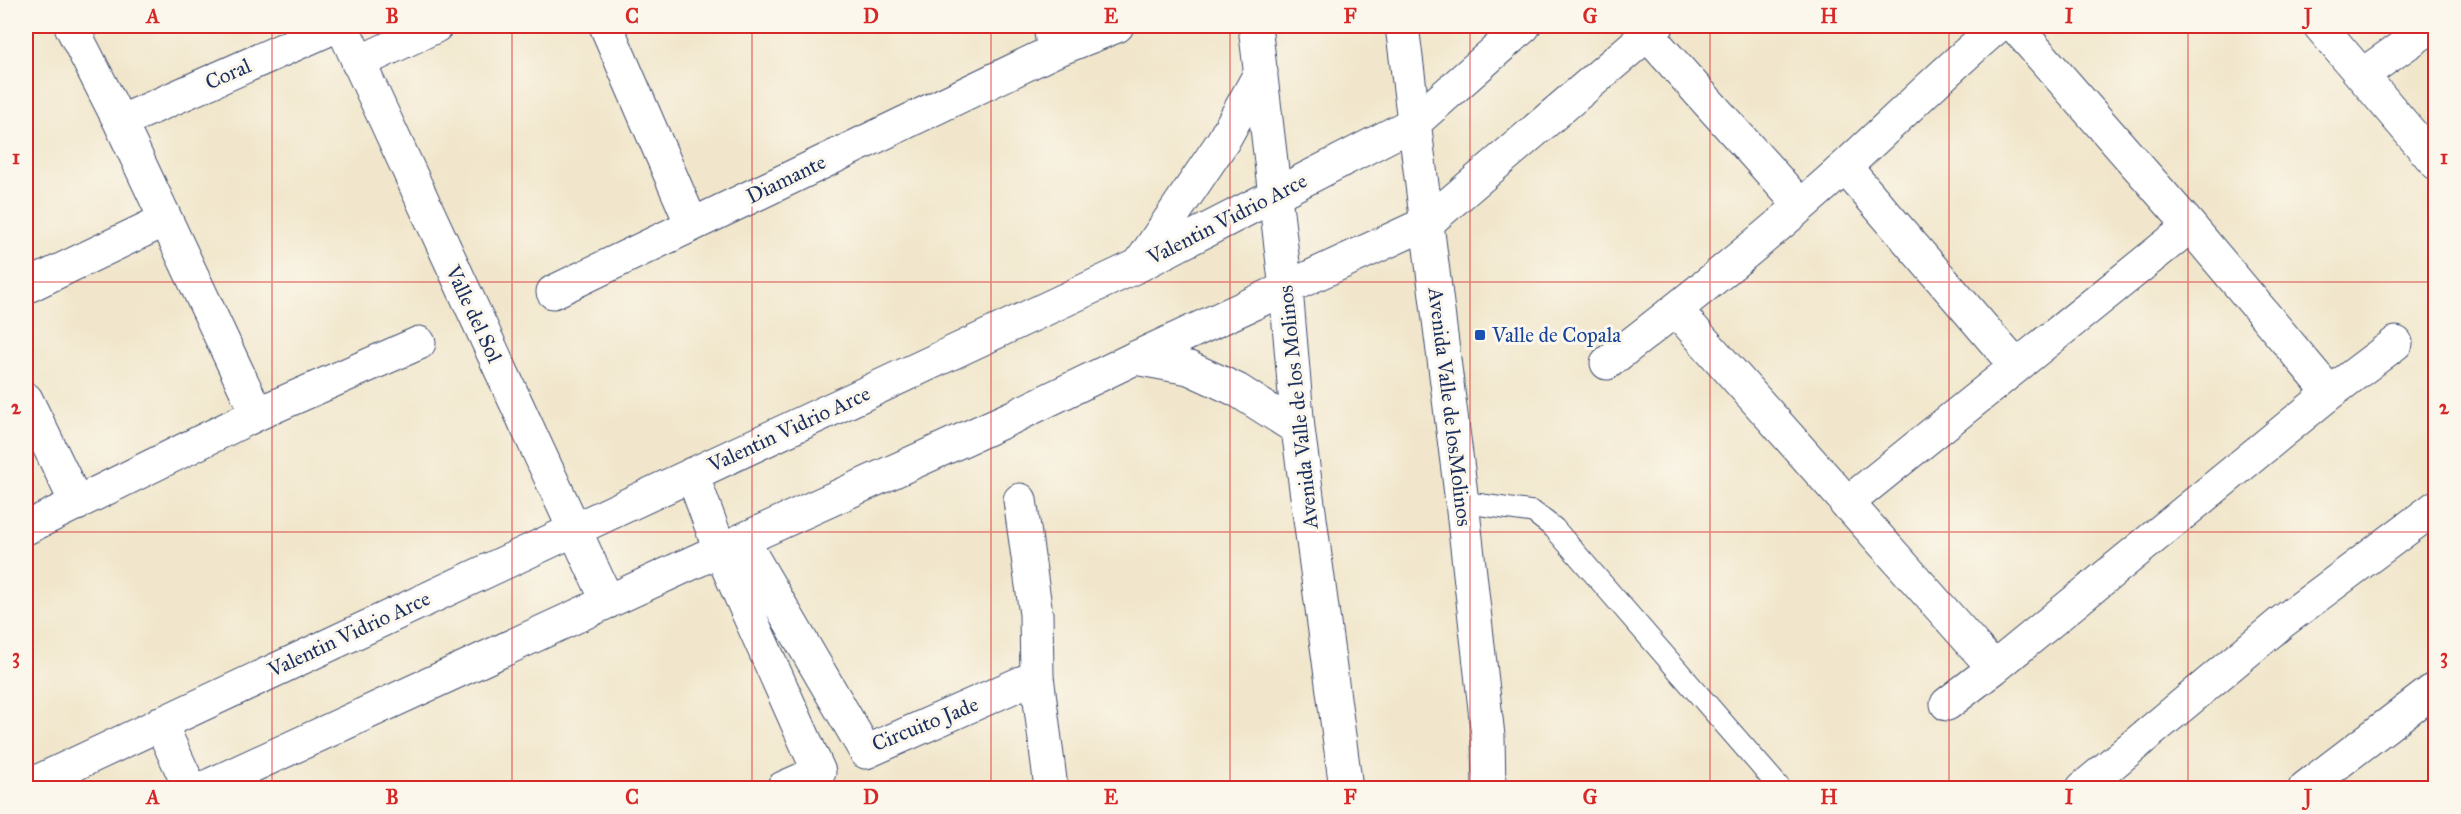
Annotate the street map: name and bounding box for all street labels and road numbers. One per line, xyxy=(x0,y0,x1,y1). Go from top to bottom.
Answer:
street label: Coral xyxy=(201,52,255,96)
street label: Diamante xyxy=(742,149,830,209)
street label: Valentin Vidrio Arce xyxy=(1142,167,1311,271)
street label: Valle del Sol xyxy=(440,260,508,367)
street label: Avenida Valle de los Molinos xyxy=(1272,284,1324,531)
street label: Avenida Valle de losMolinos xyxy=(1422,285,1478,528)
street label: Valentin Vidrio Arce xyxy=(703,380,874,478)
street label: Valentin Vidrio Arce xyxy=(263,585,434,683)
street label: Circuito Jade xyxy=(868,691,982,757)

